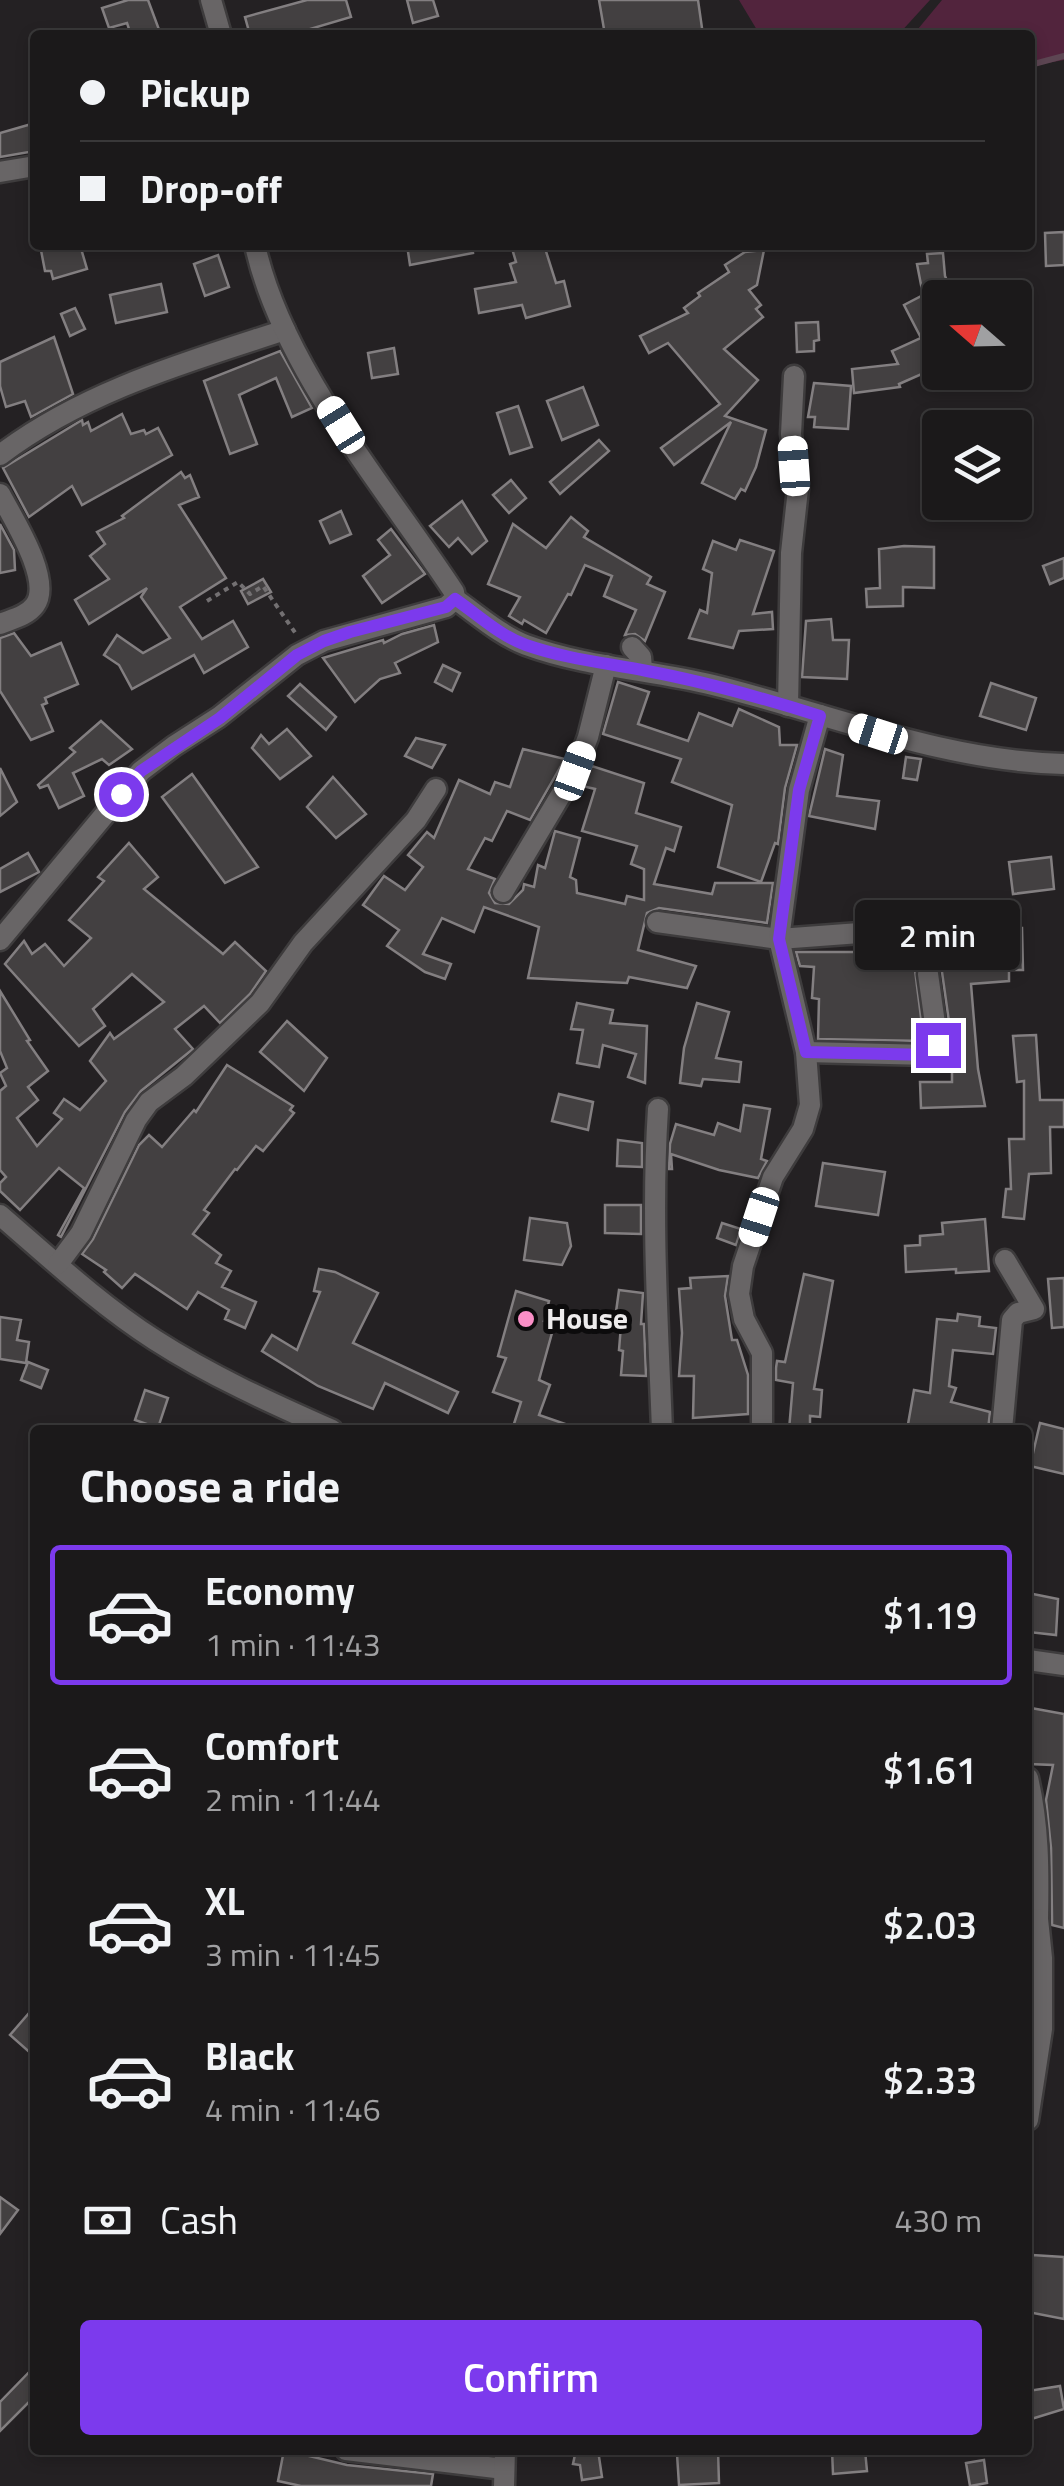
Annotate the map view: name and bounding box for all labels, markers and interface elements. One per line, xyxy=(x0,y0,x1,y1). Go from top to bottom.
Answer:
text: Pickup xyxy=(140,64,250,122)
text: Drop-off xyxy=(140,160,282,218)
north arrow xyxy=(922,280,1032,390)
map controls xyxy=(922,280,1032,520)
car xyxy=(312,392,370,458)
button: layers xyxy=(922,410,1032,520)
car xyxy=(777,435,811,497)
car xyxy=(845,710,911,758)
car xyxy=(551,738,599,804)
route start xyxy=(99,772,144,817)
callout: 2 min xyxy=(856,900,1020,970)
text: 2 min xyxy=(899,911,976,959)
route end xyxy=(916,1023,961,1068)
car xyxy=(735,1184,783,1250)
place label: House xyxy=(546,1295,628,1341)
marker: House xyxy=(515,1308,537,1330)
text: Choose a ride xyxy=(80,1451,340,1519)
text: Economy xyxy=(205,1562,355,1620)
icon: car xyxy=(85,1570,175,1660)
text: $1.19 xyxy=(883,1586,977,1644)
text: 1 min · 11:43 xyxy=(205,1620,381,1668)
text: Comfort xyxy=(205,1717,339,1775)
icon: car xyxy=(85,1725,175,1815)
text: $1.61 xyxy=(883,1741,977,1799)
text: 2 min · 11:44 xyxy=(205,1775,381,1823)
text: XL xyxy=(205,1872,245,1930)
icon: car xyxy=(85,1880,175,1970)
text: $2.03 xyxy=(883,1896,977,1954)
text: 3 min · 11:45 xyxy=(205,1930,381,1978)
text: Black xyxy=(205,2027,294,2085)
icon: car xyxy=(85,2035,175,2125)
text: $2.33 xyxy=(883,2051,977,2109)
text: 4 min · 11:46 xyxy=(205,2085,381,2133)
text: Cash xyxy=(160,2191,238,2249)
icon: cash xyxy=(80,2193,135,2248)
text: 430 m xyxy=(894,2196,982,2244)
button: Confirm xyxy=(80,2320,982,2435)

